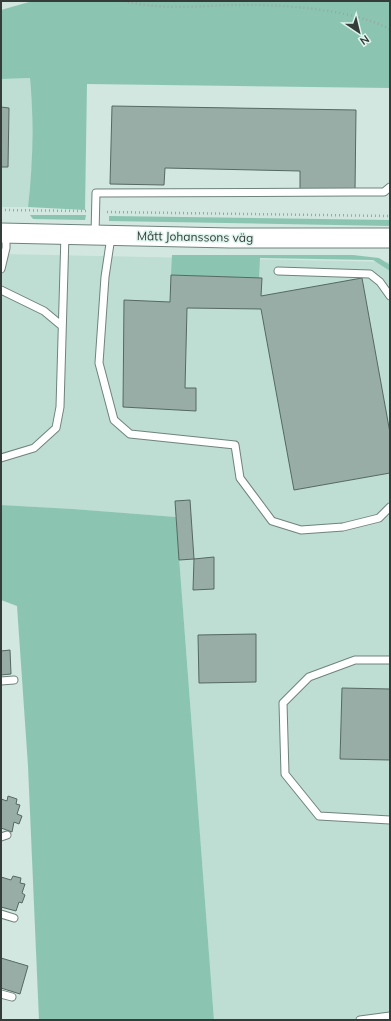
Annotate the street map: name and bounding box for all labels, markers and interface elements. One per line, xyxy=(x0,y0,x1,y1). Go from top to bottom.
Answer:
north arrow xyxy=(339,12,379,52)
text: N xyxy=(357,32,372,48)
street label: Mått Johanssons väg xyxy=(137,228,253,245)

